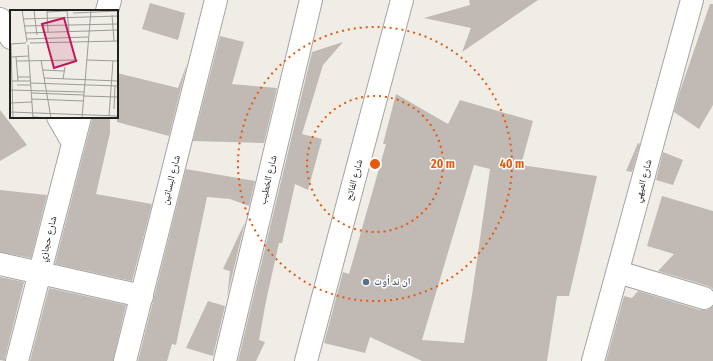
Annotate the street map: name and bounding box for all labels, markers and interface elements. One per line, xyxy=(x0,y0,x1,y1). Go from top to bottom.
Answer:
inset map xyxy=(10,10,118,118)
street label: شارع البساتين xyxy=(159,153,183,206)
street label: شارع الخطيب xyxy=(256,154,280,206)
centre of rings xyxy=(368,157,382,171)
text: 20 m xyxy=(430,157,455,171)
text: 40 m xyxy=(500,157,524,171)
street label: شارع الفاتح xyxy=(343,158,365,202)
street label: شارع الميهي xyxy=(631,158,656,204)
street label: شارع حجازي xyxy=(36,214,61,264)
place label: ان ند أوت xyxy=(374,275,411,288)
marker: ان ند أوت xyxy=(361,277,371,287)

